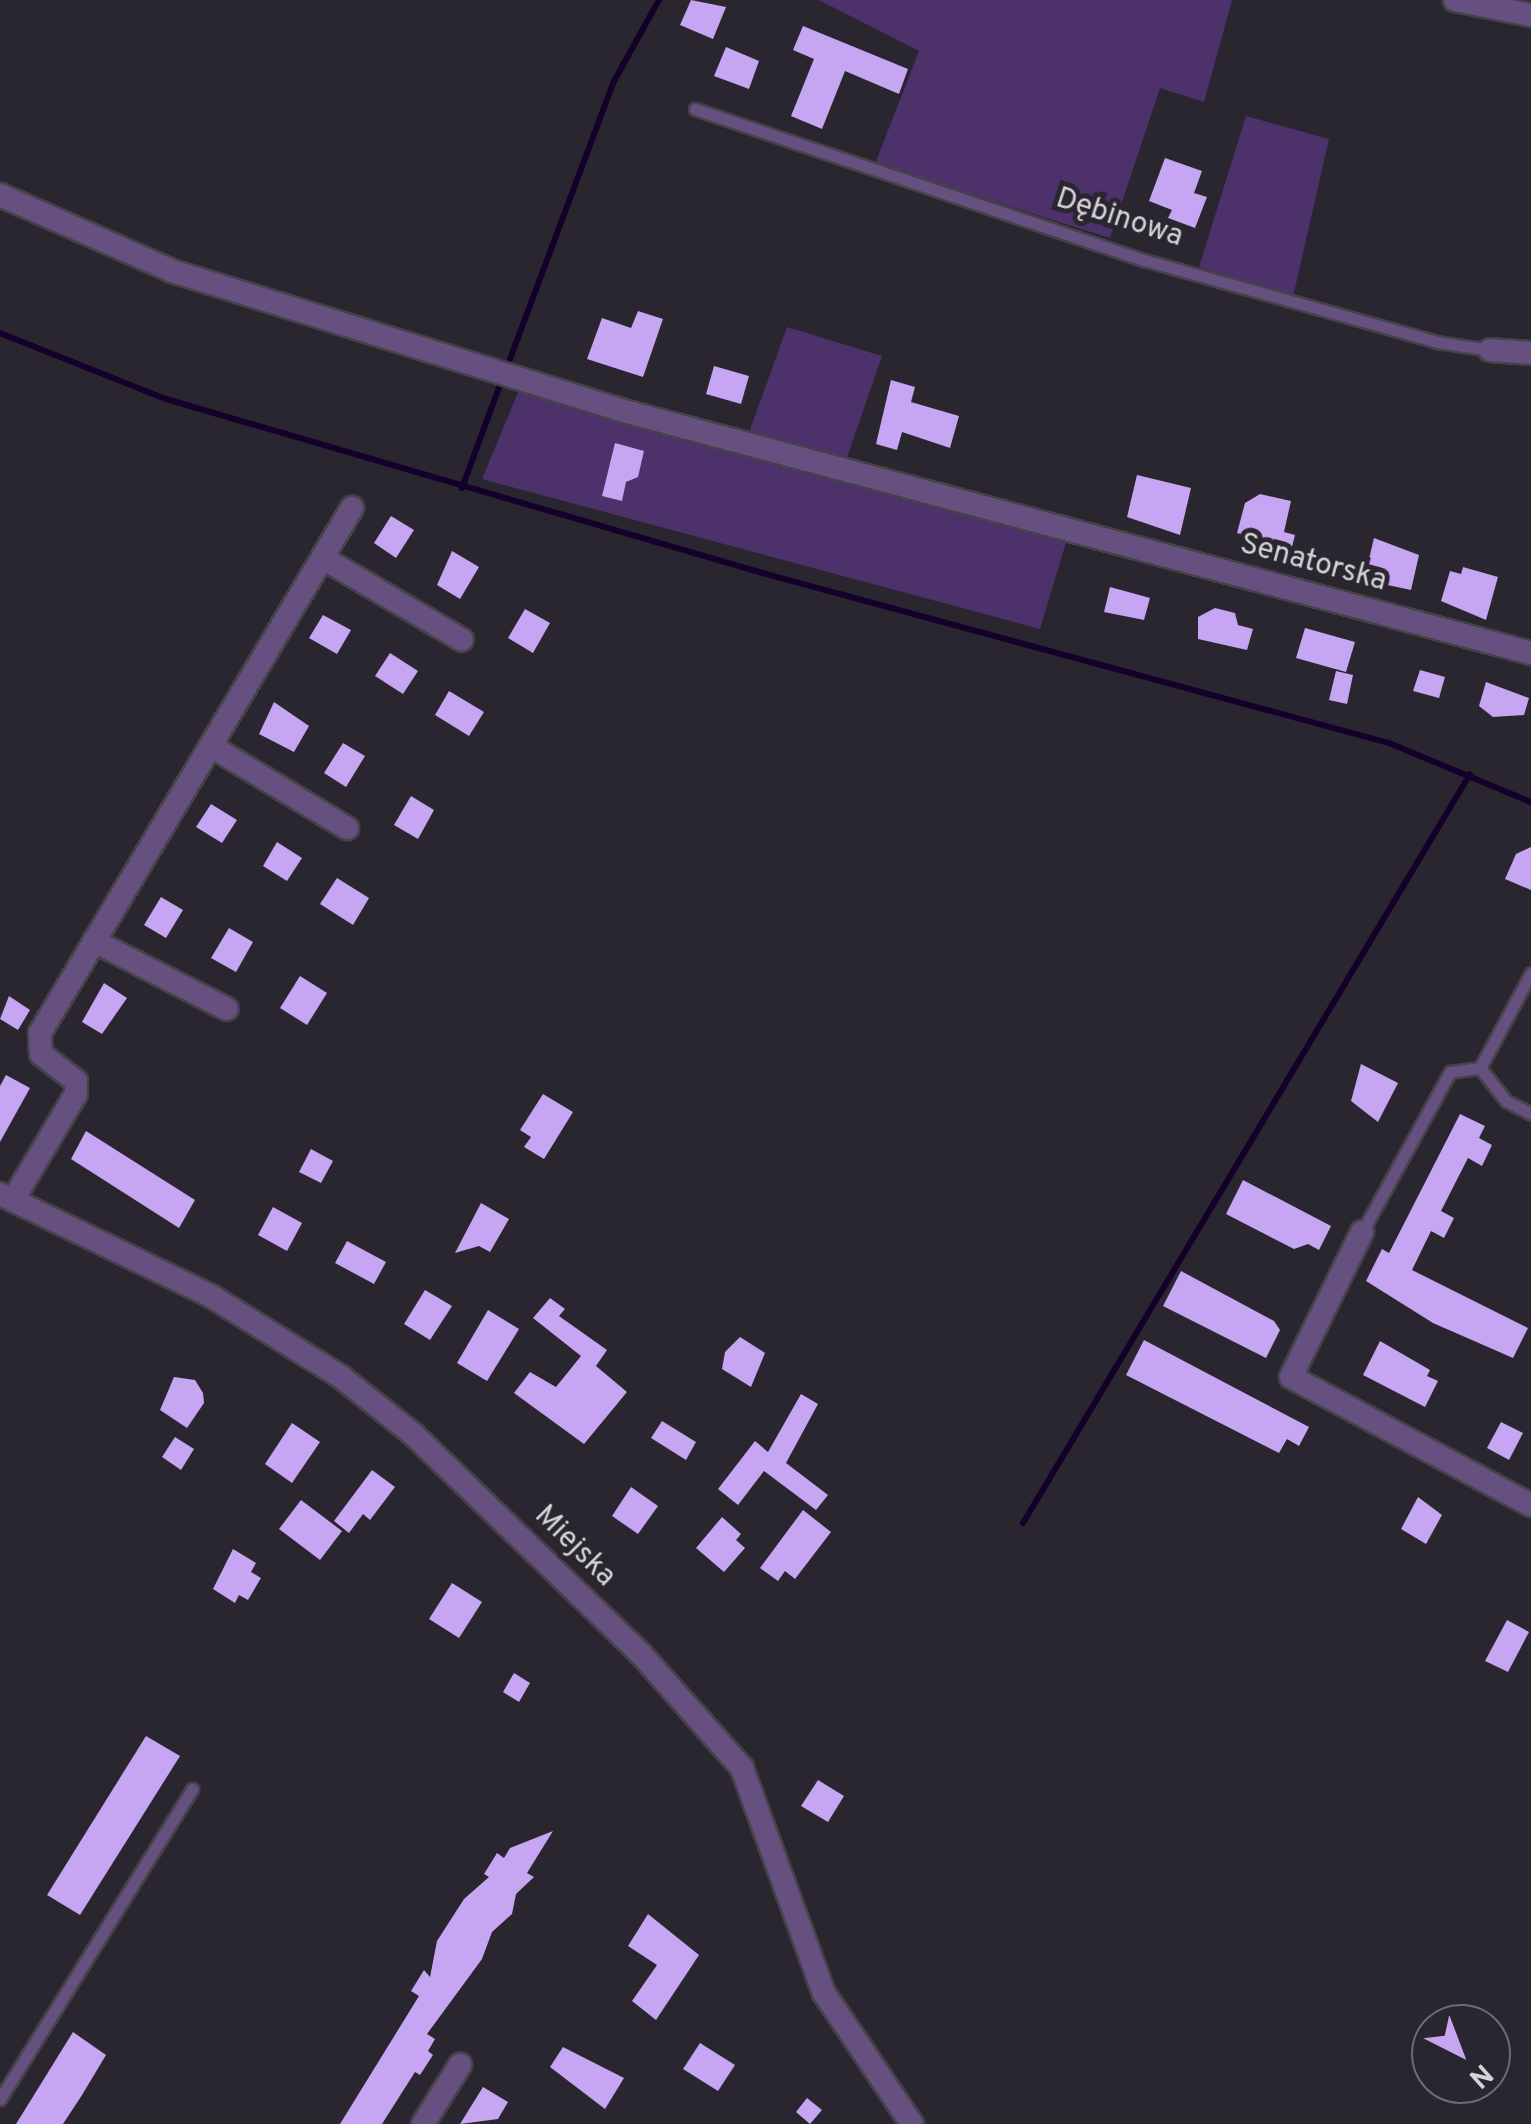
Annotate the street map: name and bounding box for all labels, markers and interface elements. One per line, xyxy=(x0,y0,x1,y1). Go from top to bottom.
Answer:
street label: Dębinowa xyxy=(1051,182,1187,256)
street label: Senatorska xyxy=(1236,527,1390,601)
street label: Miejska xyxy=(526,1499,622,1595)
north arrow xyxy=(1411,2004,1511,2104)
text: N xyxy=(1460,2055,1499,2095)

